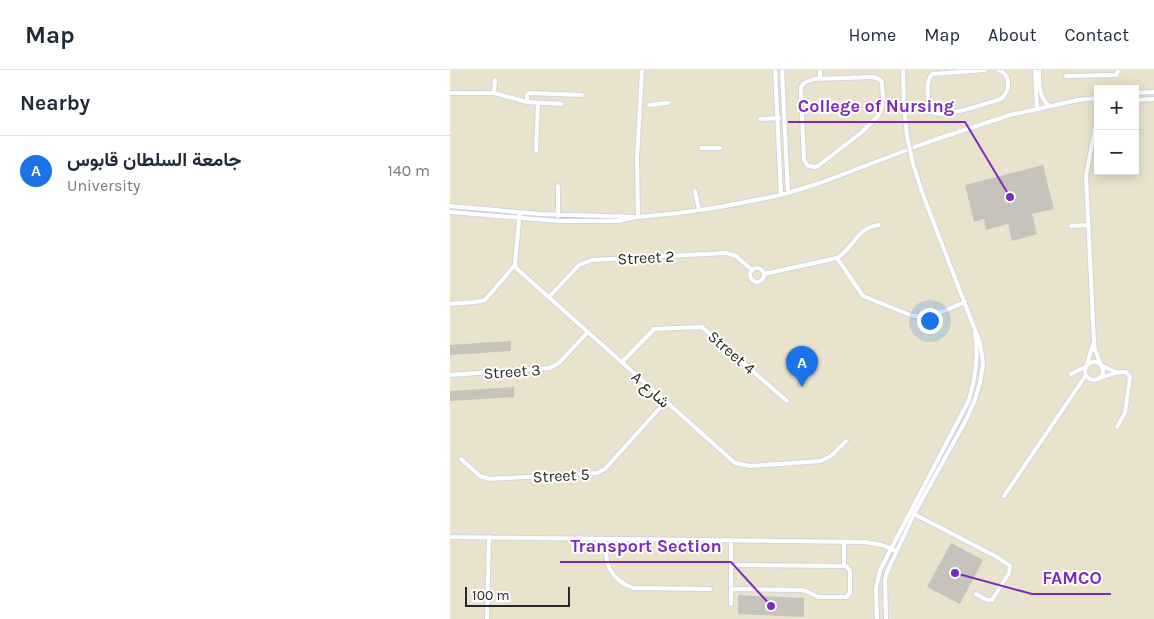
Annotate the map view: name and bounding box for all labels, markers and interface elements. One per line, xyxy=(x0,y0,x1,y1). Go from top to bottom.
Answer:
text: Map xyxy=(25,21,75,49)
text: Home xyxy=(848,24,896,46)
text: Map xyxy=(924,24,960,46)
text: About xyxy=(988,24,1037,46)
text: Contact xyxy=(1065,24,1129,46)
map controls xyxy=(1094,85,1139,175)
button: + xyxy=(1094,85,1139,130)
callout: College of Nursing xyxy=(788,89,965,122)
text: Nearby xyxy=(20,91,90,115)
text: College of Nursing xyxy=(798,95,955,117)
button: − xyxy=(1094,130,1139,175)
text: جامعة السلطان قابوس xyxy=(67,149,241,171)
text: A xyxy=(31,161,41,180)
text: 140 m xyxy=(388,161,430,180)
text: University xyxy=(67,176,141,195)
street label: Street 2 xyxy=(617,247,675,268)
your location xyxy=(917,308,943,334)
street label: Street 4 xyxy=(704,327,759,378)
pin: A xyxy=(786,346,818,387)
street label: Street 3 xyxy=(483,360,541,383)
street label: A شارع xyxy=(626,367,674,413)
street label: Street 5 xyxy=(532,465,590,486)
callout: Transport Section xyxy=(560,529,731,562)
text: Transport Section xyxy=(570,535,722,557)
callout: FAMCO xyxy=(1032,561,1111,594)
text: FAMCO xyxy=(1042,567,1102,589)
scale bar xyxy=(465,584,570,607)
text: 100 m xyxy=(472,587,510,604)

